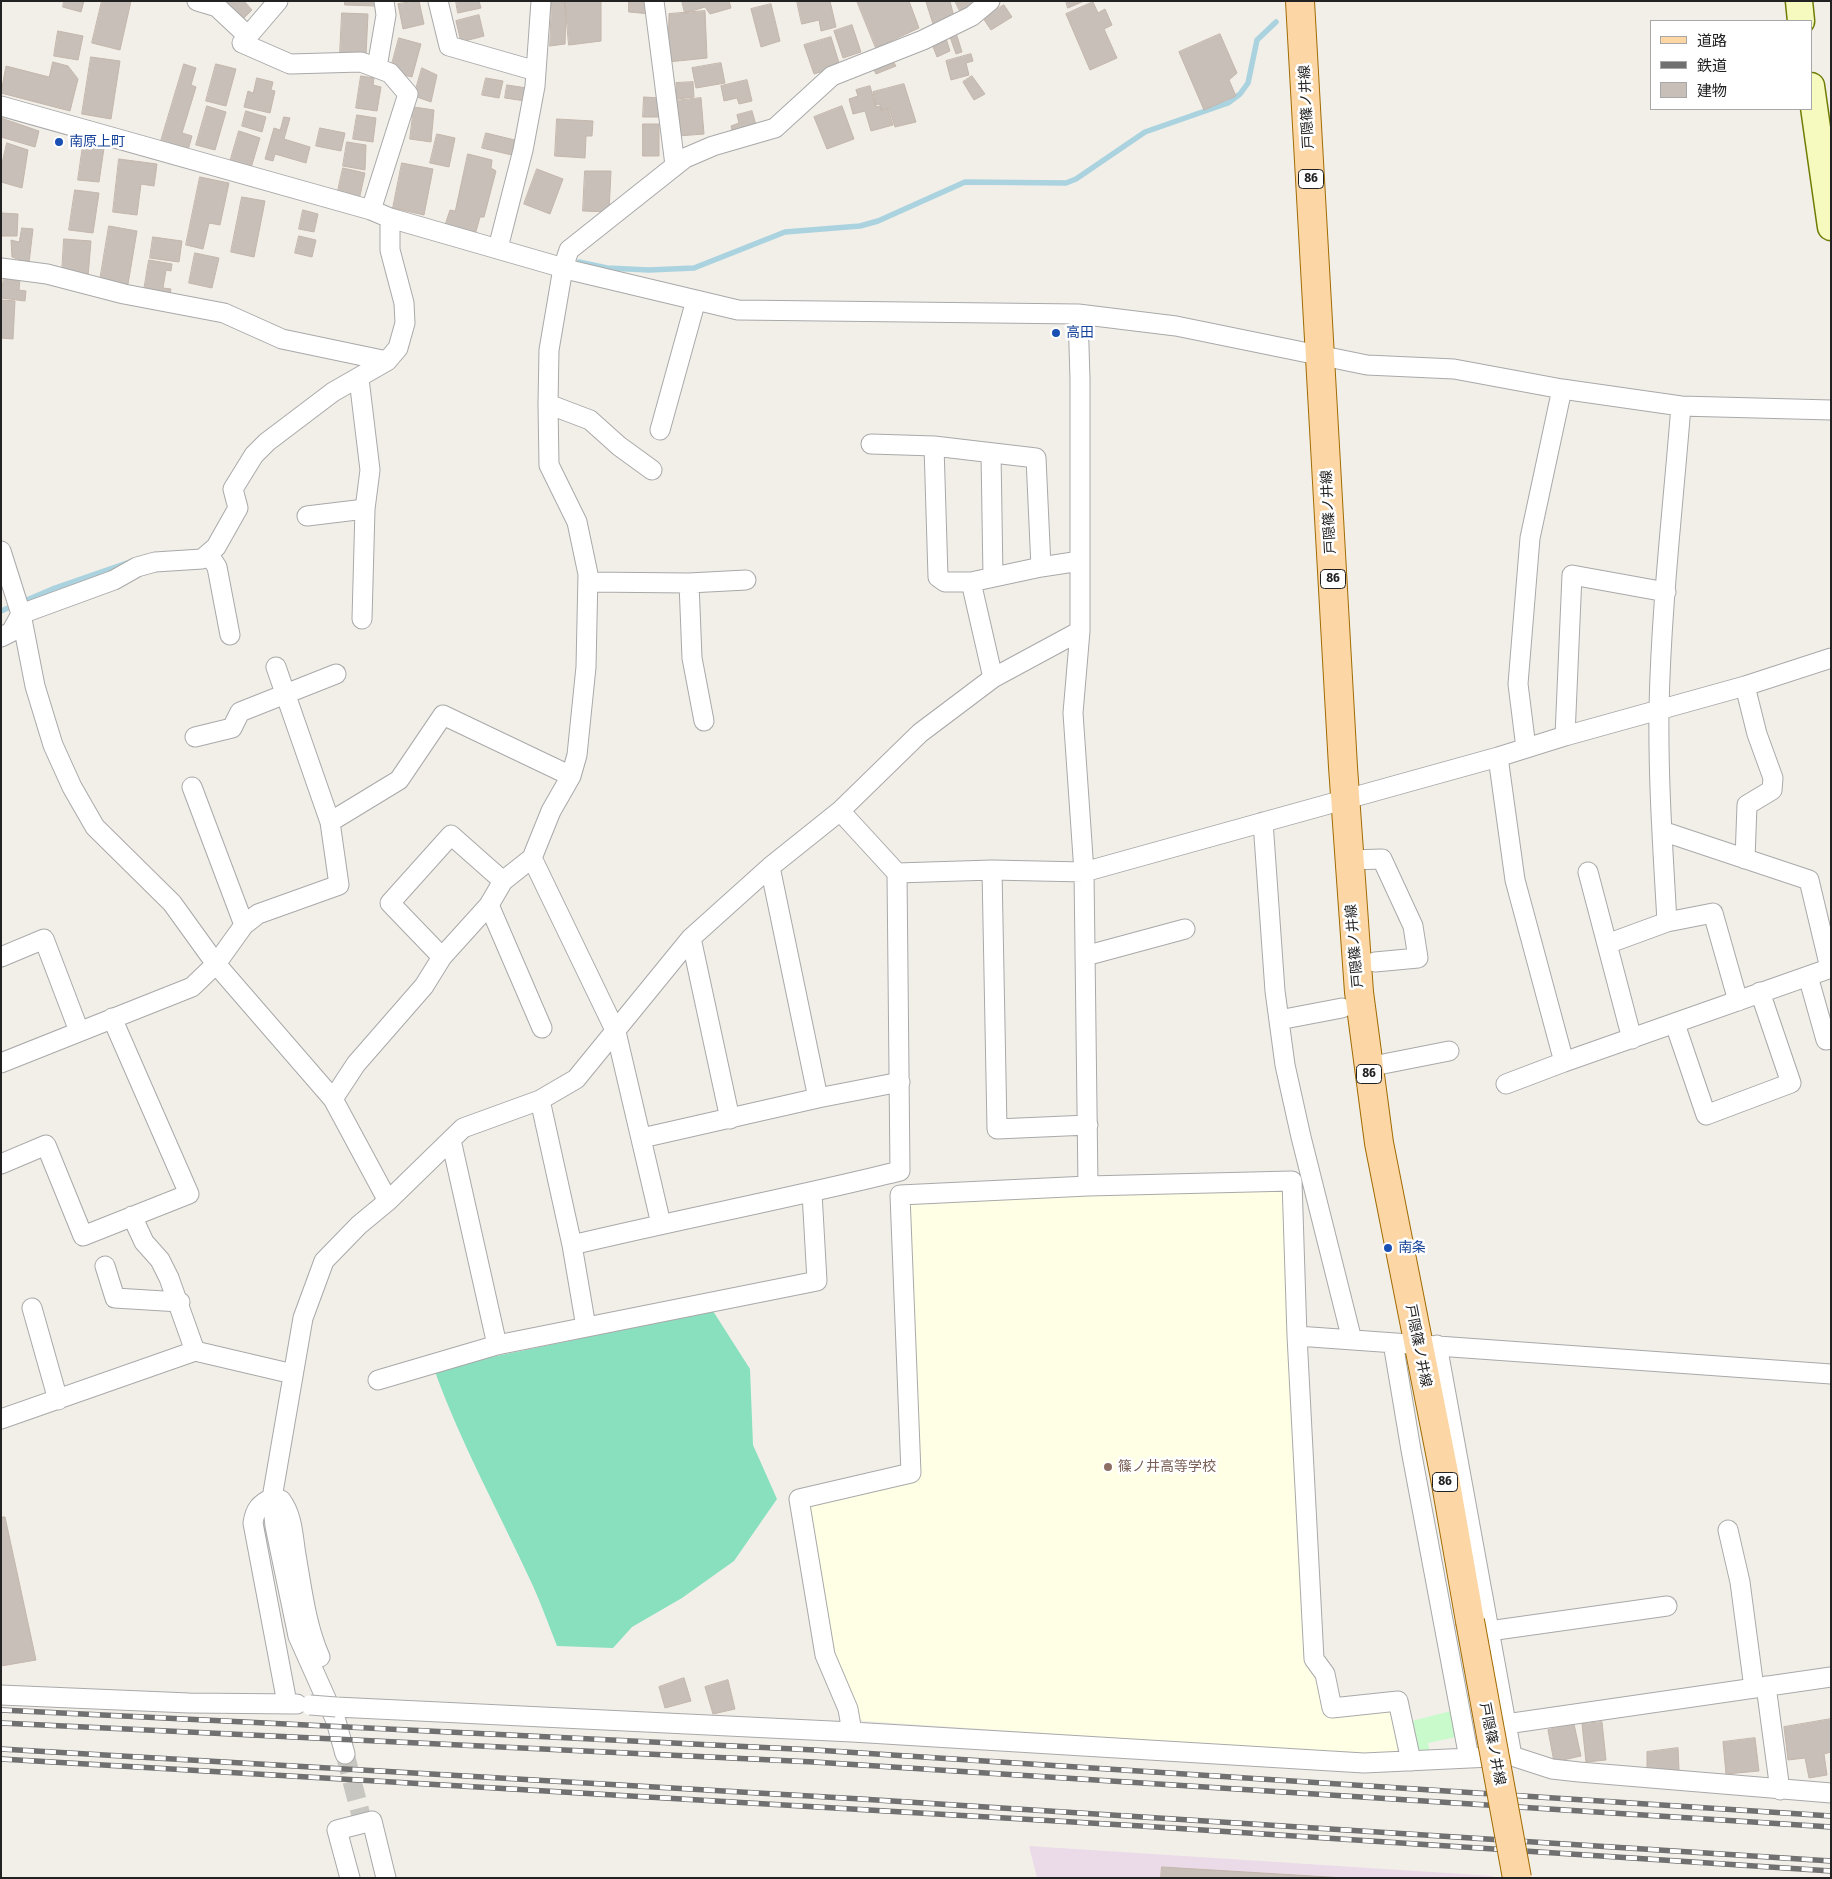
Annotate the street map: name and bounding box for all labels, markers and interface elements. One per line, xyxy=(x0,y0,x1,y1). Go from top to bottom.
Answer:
legend xyxy=(1650,20,1812,110)
text: 道路 xyxy=(1697,32,1727,50)
text: 鉄道 xyxy=(1697,57,1727,75)
street label: 戸隠篠ノ井線 xyxy=(1296,65,1318,149)
text: 建物 xyxy=(1697,82,1727,100)
place label: 南原上町 xyxy=(69,134,125,150)
marker: 南原上町 xyxy=(53,136,65,148)
road number: 86 xyxy=(1298,170,1324,188)
place label: 高田 xyxy=(1066,325,1094,341)
marker: 高田 xyxy=(1050,327,1062,339)
street label: 戸隠篠ノ井線 xyxy=(1318,470,1340,554)
road number: 86 xyxy=(1320,570,1346,588)
street label: 戸隠篠ノ井線 xyxy=(1343,903,1367,989)
road number: 86 xyxy=(1356,1064,1382,1084)
place label: 南条 xyxy=(1398,1240,1426,1256)
marker: 南条 xyxy=(1382,1242,1394,1254)
street label: 戸隠篠ノ井線 xyxy=(1402,1303,1434,1389)
place label: 篠ノ井高等学校 xyxy=(1118,1459,1216,1475)
marker: 篠ノ井高等学校 xyxy=(1102,1461,1114,1473)
road number: 86 xyxy=(1432,1472,1458,1491)
street label: 戸隠篠ノ井線 xyxy=(1476,1701,1508,1787)

